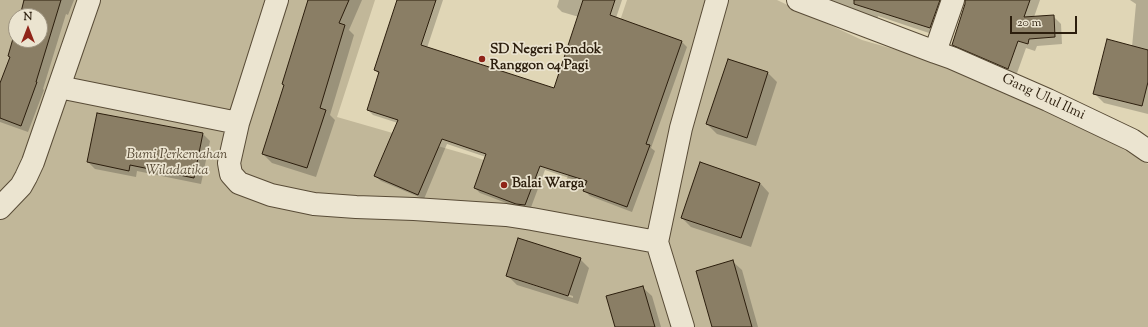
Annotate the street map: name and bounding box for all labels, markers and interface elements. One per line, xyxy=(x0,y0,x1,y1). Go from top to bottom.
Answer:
north arrow xyxy=(8,8,48,48)
scale bar xyxy=(1012,8,1079,34)
text: N xyxy=(24,9,32,25)
text: 20 m xyxy=(1017,14,1041,32)
place label: SD Negeri Pondok Ranggon 04 Pagi xyxy=(490,43,601,76)
marker: SD Negeri Pondok Ranggon 04 Pagi xyxy=(477,54,487,64)
street label: Gang Ulul Ilmi xyxy=(999,71,1087,125)
park label: Bumi Perkemahan Wiladatika xyxy=(127,148,227,180)
place label: Balai Warga xyxy=(512,177,584,193)
marker: Balai Warga xyxy=(499,180,509,190)

